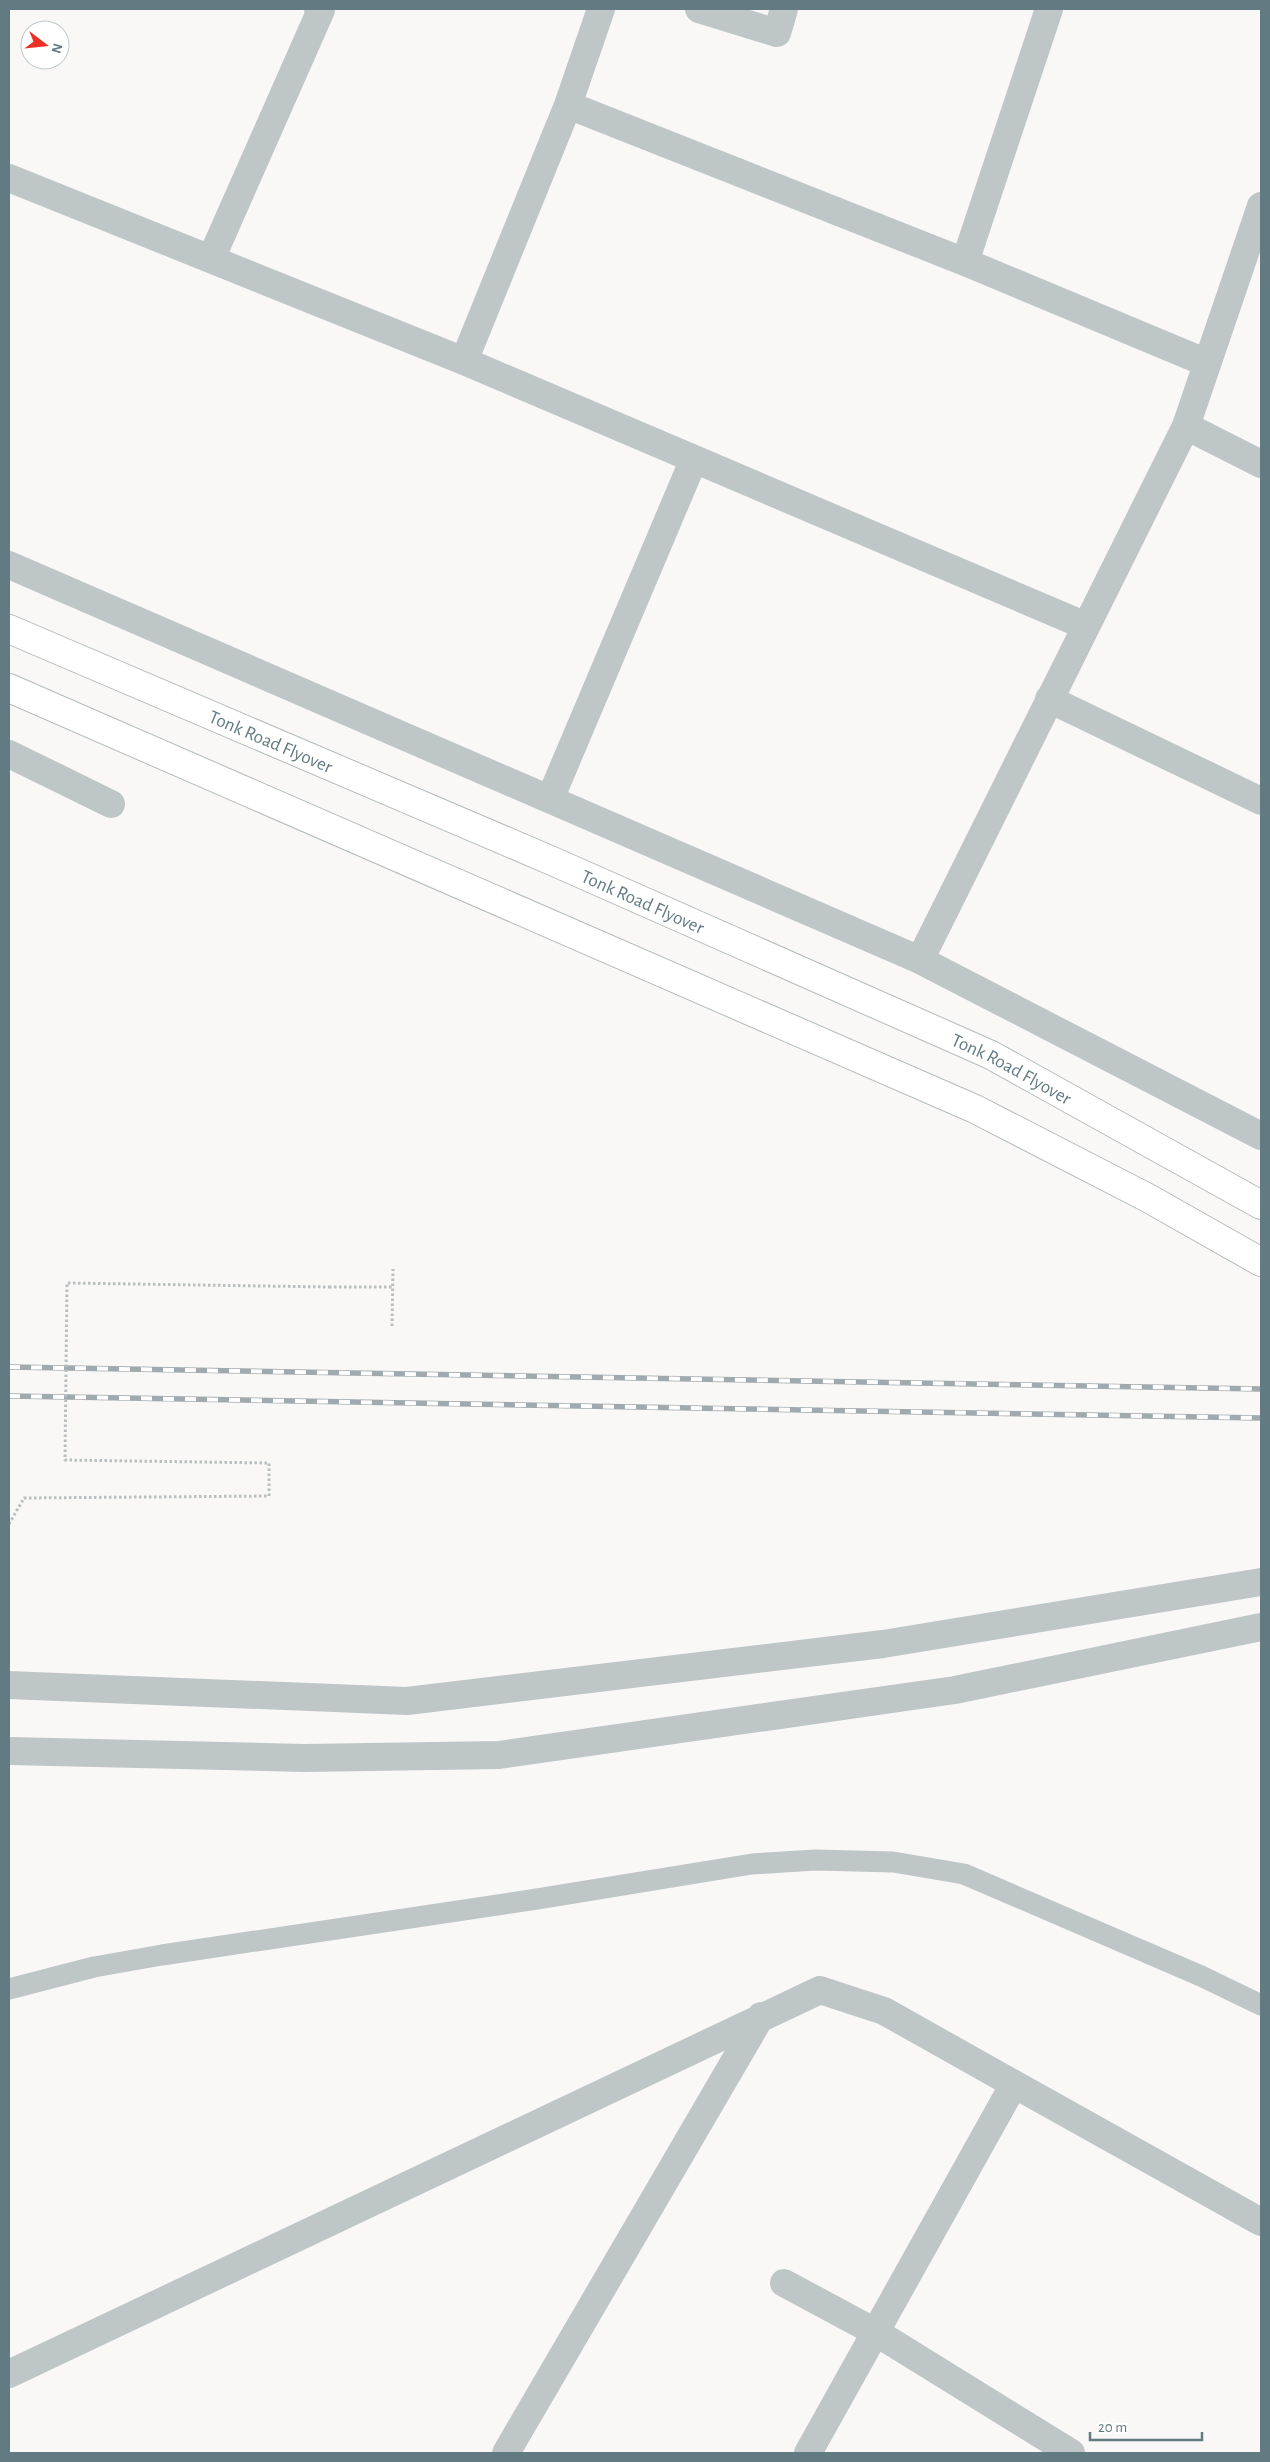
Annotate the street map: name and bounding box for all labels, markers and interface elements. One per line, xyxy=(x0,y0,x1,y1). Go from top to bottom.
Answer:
north arrow xyxy=(20,20,70,70)
text: N xyxy=(48,42,65,55)
street label: Tonk Road Flyover xyxy=(206,708,335,777)
street label: Tonk Road Flyover xyxy=(578,867,707,938)
street label: Tonk Road Flyover xyxy=(948,1031,1074,1109)
scale bar xyxy=(1090,2410,1202,2442)
text: 20 m xyxy=(1098,2420,1127,2435)

